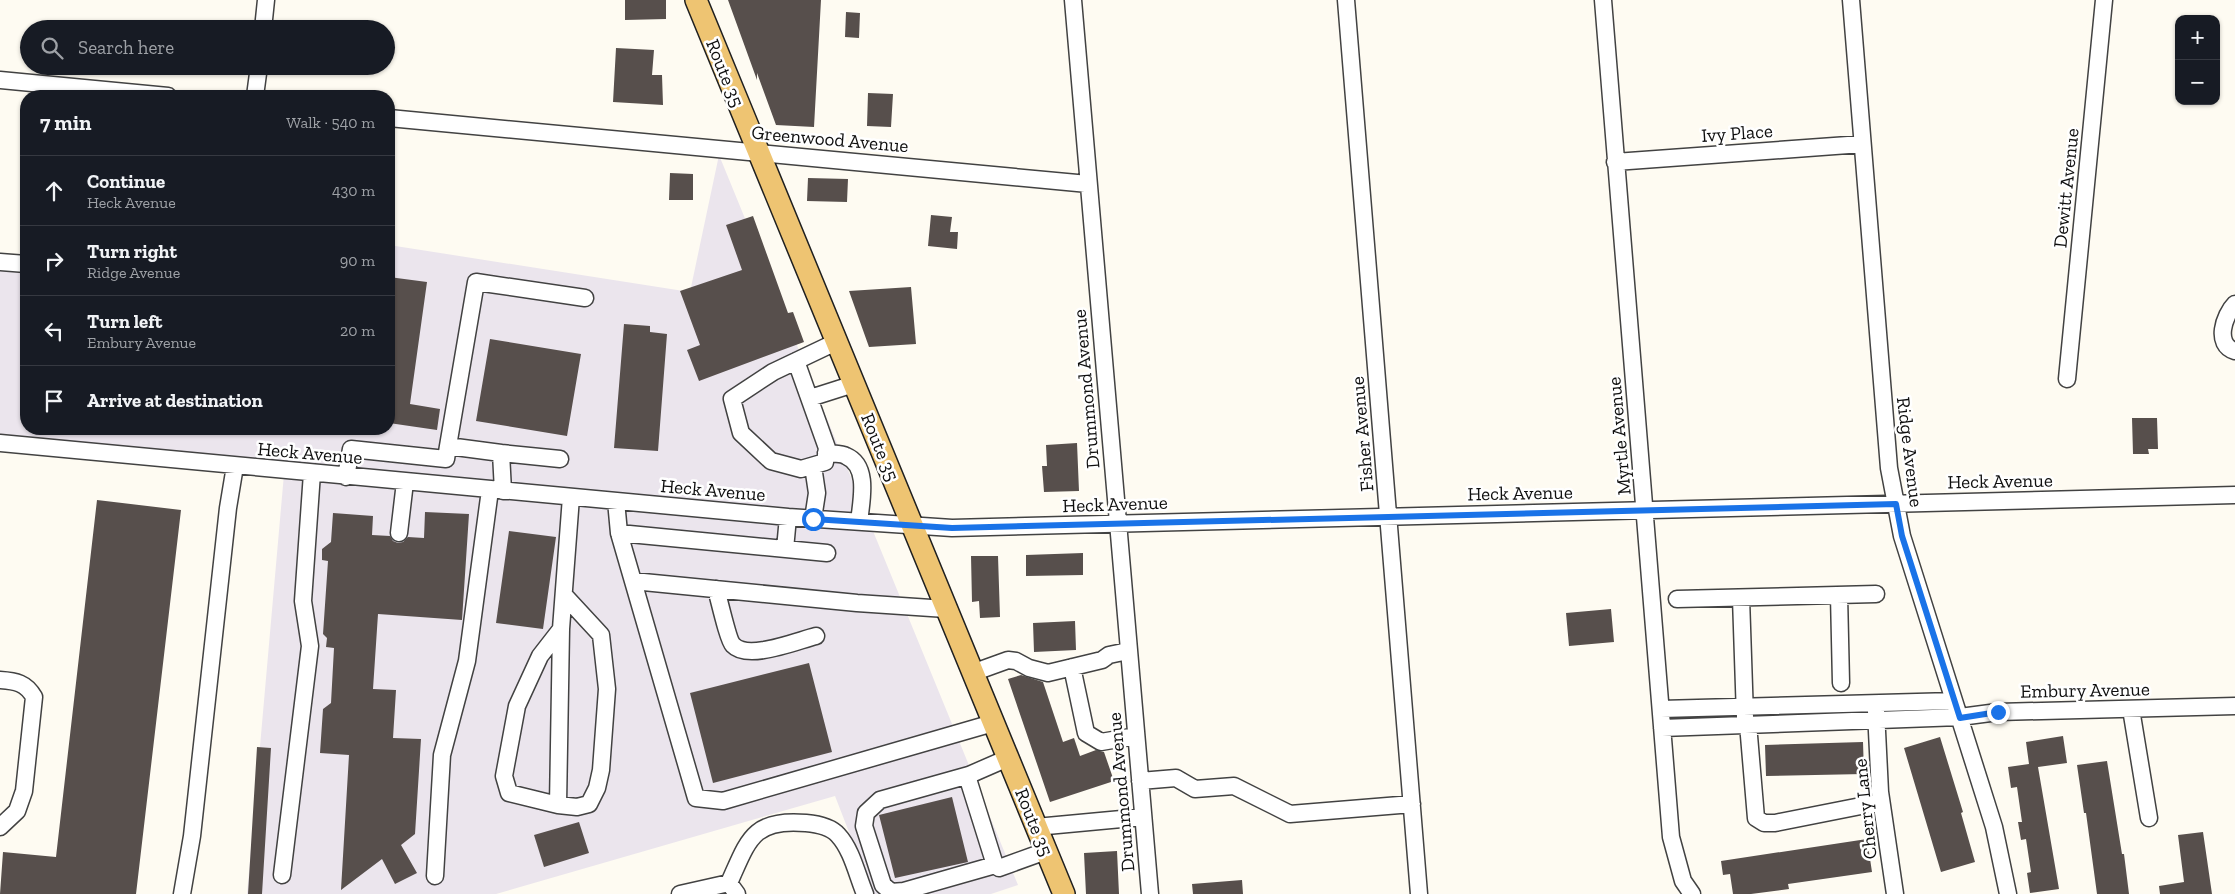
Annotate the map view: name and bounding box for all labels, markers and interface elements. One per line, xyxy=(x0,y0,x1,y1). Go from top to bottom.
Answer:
map controls xyxy=(2175,15,2220,105)
button: + xyxy=(2175,15,2220,60)
search box xyxy=(20,20,395,75)
icon: search xyxy=(38,34,66,62)
text: Search here xyxy=(78,36,174,59)
street label: Route 35 xyxy=(701,36,749,110)
button: − xyxy=(2175,60,2220,105)
text: 7 min xyxy=(40,110,91,135)
text: Walk · 540 m xyxy=(286,113,375,132)
street label: Ivy Place xyxy=(1701,119,1774,147)
street label: Greenwood Avenue xyxy=(750,121,910,157)
street label: Dewitt Avenue xyxy=(2048,127,2084,249)
text: Continue xyxy=(87,170,165,193)
icon: ahead xyxy=(40,177,68,205)
text: 430 m xyxy=(332,181,375,200)
text: Heck Avenue xyxy=(87,193,176,212)
text: Turn right xyxy=(87,240,177,263)
icon: right xyxy=(40,247,68,275)
text: 90 m xyxy=(340,251,375,270)
text: Ridge Avenue xyxy=(87,263,180,282)
street label: Drummond Avenue xyxy=(1068,308,1104,470)
text: Turn left xyxy=(87,310,162,333)
icon: left xyxy=(40,317,68,345)
text: 20 m xyxy=(340,321,375,340)
text: Embury Avenue xyxy=(87,333,196,352)
street label: Fisher Avenue xyxy=(1346,375,1378,493)
street label: Myrtle Avenue xyxy=(1602,376,1636,496)
icon: arrive xyxy=(40,387,68,415)
text: Arrive at destination xyxy=(87,389,263,412)
street label: Ridge Avenue xyxy=(1892,396,1928,508)
street label: Route 35 xyxy=(856,410,904,484)
street label: Heck Avenue xyxy=(256,437,364,469)
street label: Heck Avenue xyxy=(1947,469,2053,493)
street label: Heck Avenue xyxy=(659,474,767,506)
street label: Heck Avenue xyxy=(1467,481,1573,505)
street label: Heck Avenue xyxy=(1062,491,1168,517)
route start xyxy=(802,508,825,531)
street label: Embury Avenue xyxy=(2020,677,2150,703)
route end xyxy=(1987,701,2010,724)
street label: Drummond Avenue xyxy=(1103,711,1139,873)
street label: Cherry Lane xyxy=(1848,758,1882,860)
street label: Route 35 xyxy=(1010,785,1058,859)

